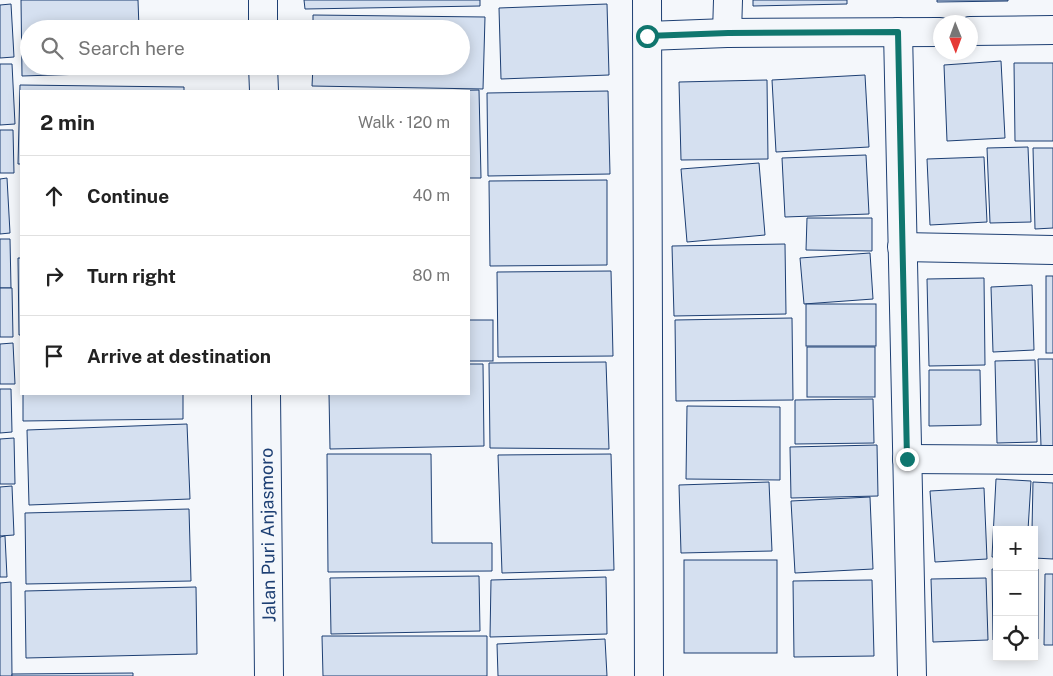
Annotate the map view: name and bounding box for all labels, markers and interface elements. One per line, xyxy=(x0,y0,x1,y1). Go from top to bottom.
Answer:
north arrow xyxy=(933,15,978,60)
search box xyxy=(20,20,470,75)
route start xyxy=(636,25,659,48)
icon: search xyxy=(38,34,66,62)
text: Search here xyxy=(78,37,185,59)
text: 2 min xyxy=(40,110,95,135)
text: Walk · 120 m xyxy=(358,113,450,132)
icon: ahead xyxy=(40,182,68,210)
text: Continue xyxy=(87,185,169,207)
text: 40 m xyxy=(412,186,450,205)
icon: right xyxy=(40,262,68,290)
text: Turn right xyxy=(87,265,176,287)
text: 80 m xyxy=(412,266,450,285)
icon: arrive xyxy=(40,342,68,370)
text: Arrive at destination xyxy=(87,345,271,367)
street label: Jalan Puri Anjasmoro xyxy=(255,448,280,622)
route end xyxy=(896,448,919,471)
map controls xyxy=(993,526,1038,661)
button: + xyxy=(993,526,1038,571)
button: − xyxy=(993,571,1038,616)
button: locate xyxy=(993,616,1038,661)

